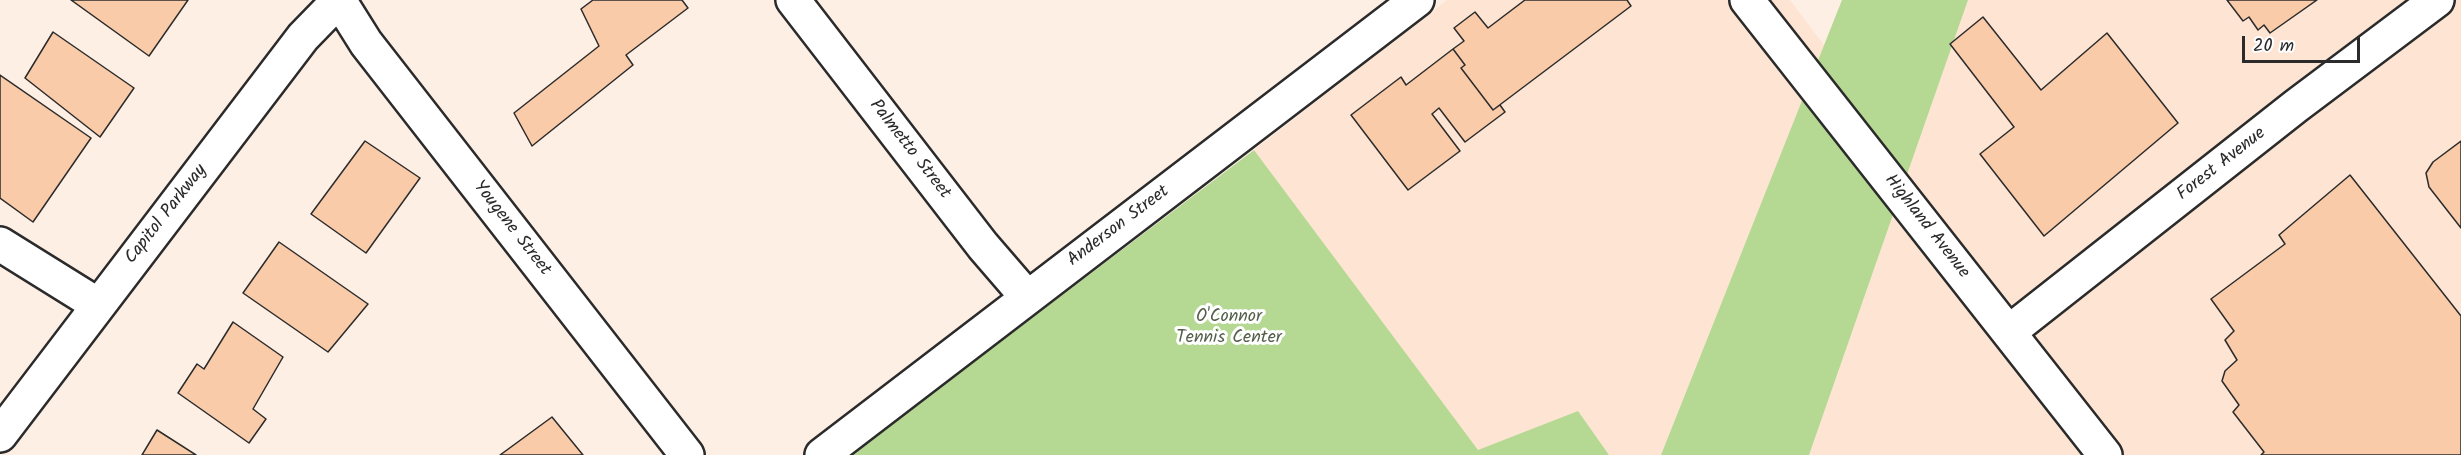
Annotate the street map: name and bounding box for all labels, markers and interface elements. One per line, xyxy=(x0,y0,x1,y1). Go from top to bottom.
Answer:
scale bar xyxy=(2245,24,2364,62)
text: 20 m xyxy=(2253,32,2294,61)
street label: Palmetto Street xyxy=(864,96,954,204)
street label: Forest Avenue xyxy=(2173,124,2271,206)
street label: Capitol Parkway xyxy=(121,161,213,269)
street label: Highland Avenue xyxy=(1879,171,1973,283)
street label: Yougene Street xyxy=(467,177,555,281)
street label: Anderson Street xyxy=(1064,182,1174,272)
park label: O'Connor Tennis Center xyxy=(1176,307,1282,350)

